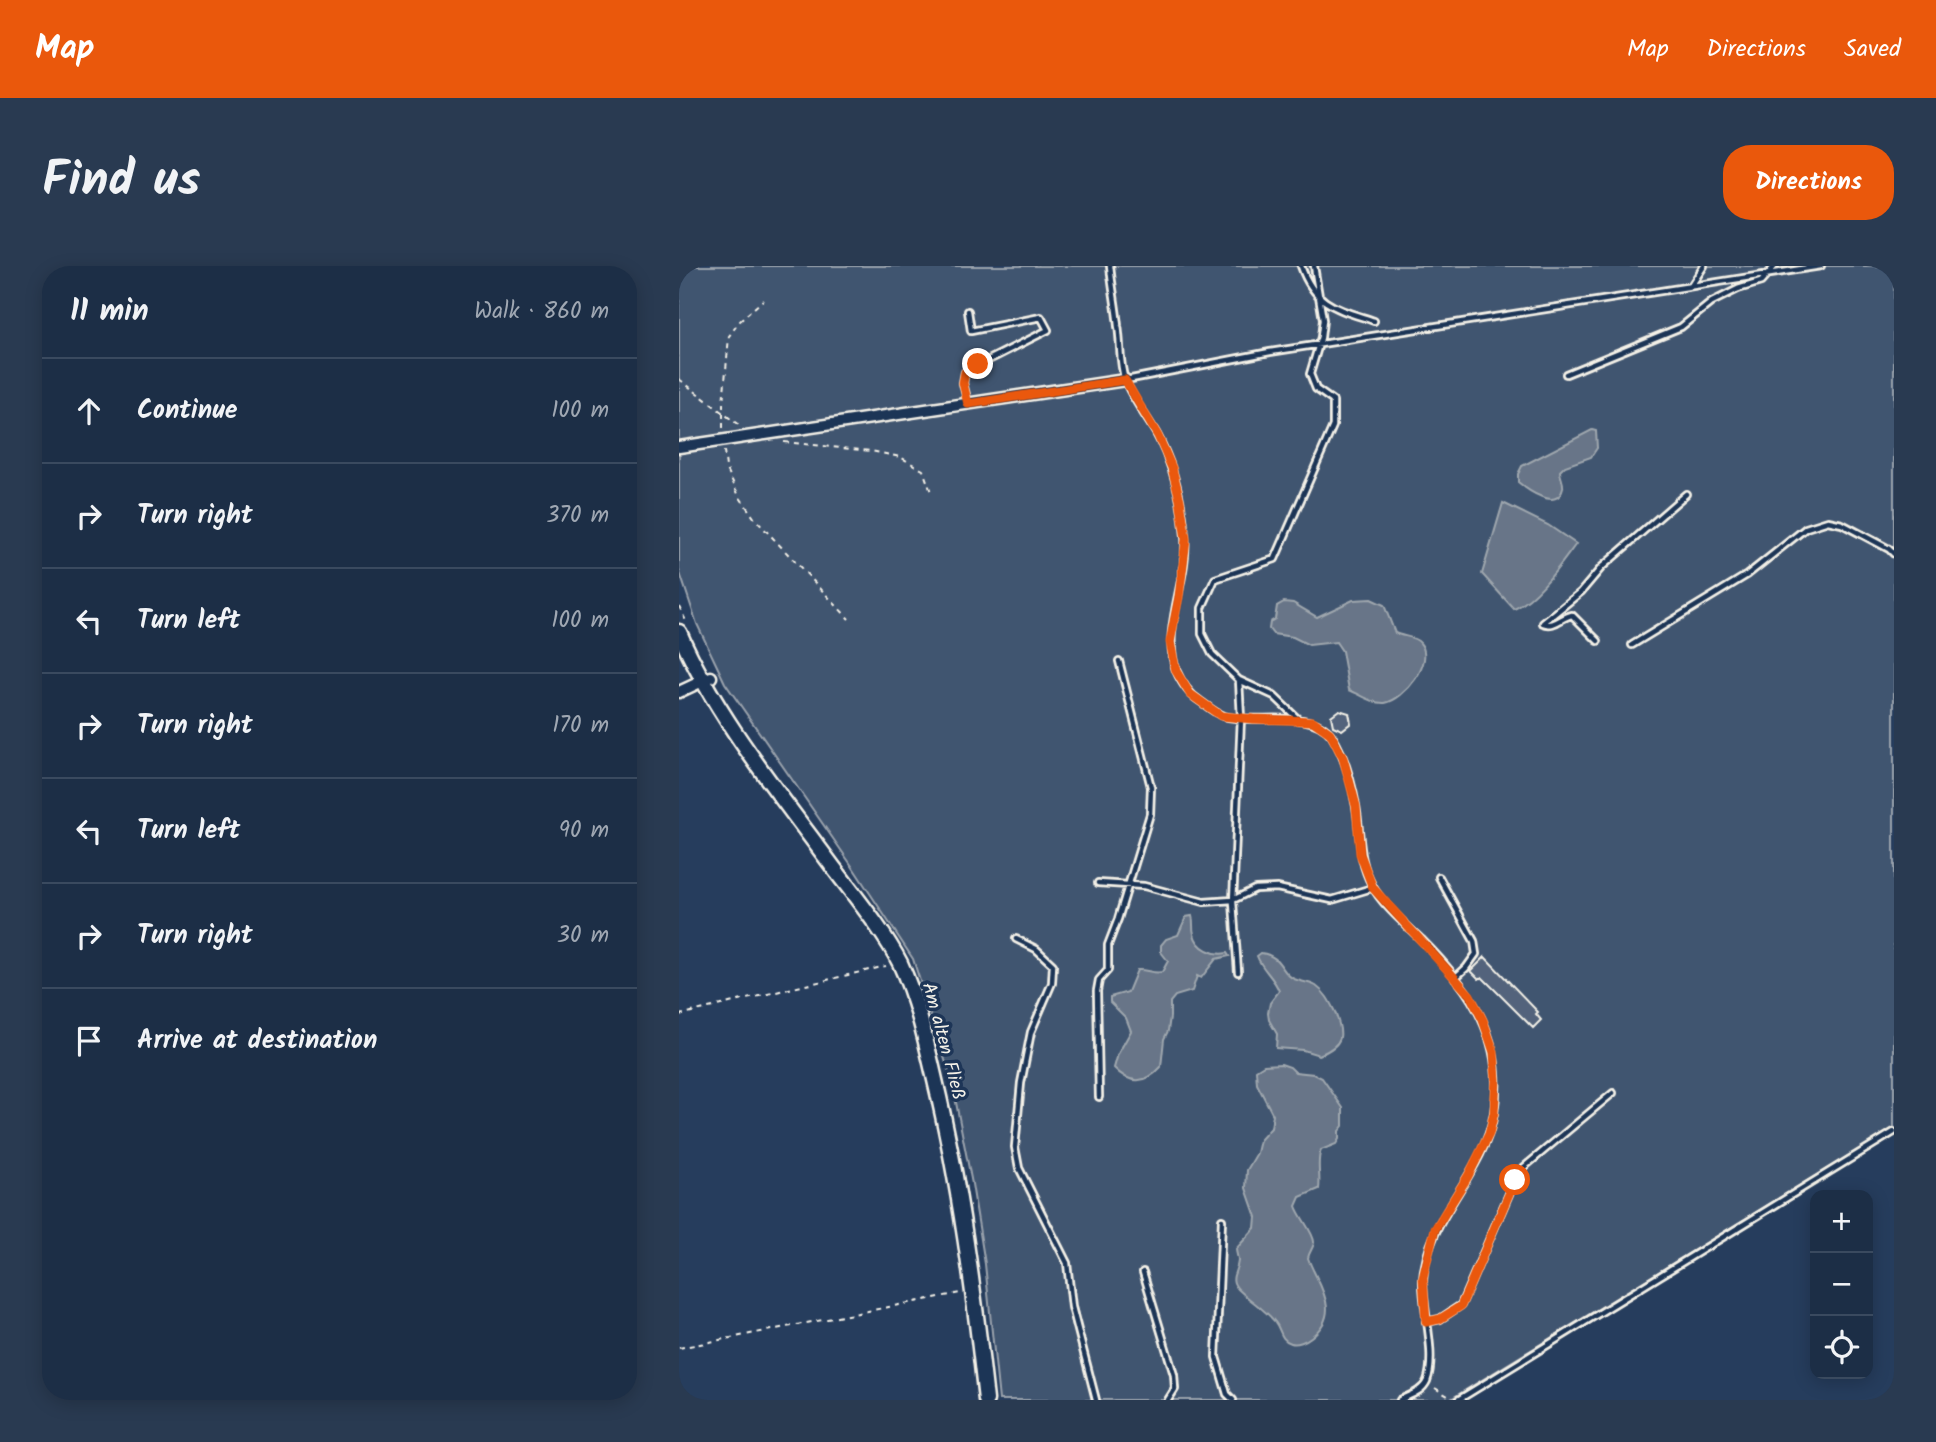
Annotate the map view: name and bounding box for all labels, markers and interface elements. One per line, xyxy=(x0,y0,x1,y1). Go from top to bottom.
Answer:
text: Map xyxy=(35,23,95,76)
text: Map xyxy=(1627,30,1669,69)
text: Directions xyxy=(1707,30,1806,69)
text: Saved xyxy=(1844,30,1901,69)
text: Find us xyxy=(42,143,200,221)
button: Directions xyxy=(1723,145,1894,220)
text: 11 min xyxy=(70,288,149,336)
text: Walk · 860 m xyxy=(474,294,609,330)
route end xyxy=(962,348,993,379)
text: Continue xyxy=(137,390,238,432)
icon: ahead xyxy=(70,392,108,430)
text: 100 m xyxy=(551,393,609,429)
text: Turn right xyxy=(137,495,253,537)
icon: right xyxy=(70,497,108,535)
text: 370 m xyxy=(546,498,609,534)
text: Turn left xyxy=(137,600,240,642)
icon: left xyxy=(70,602,108,640)
text: 100 m xyxy=(551,603,609,639)
text: Turn right xyxy=(137,705,253,747)
icon: right xyxy=(70,707,108,745)
text: 170 m xyxy=(552,708,609,744)
text: Turn left xyxy=(137,810,240,852)
icon: left xyxy=(70,812,108,850)
text: 90 m xyxy=(559,813,609,849)
text: Turn right xyxy=(137,915,253,957)
icon: right xyxy=(70,917,108,955)
text: 30 m xyxy=(557,918,609,954)
street label: Am alten Fließ xyxy=(913,979,973,1103)
text: Arrive at destination xyxy=(137,1020,377,1062)
icon: arrive xyxy=(70,1022,108,1060)
route start xyxy=(1499,1164,1530,1195)
map controls xyxy=(1810,1190,1873,1379)
button: + xyxy=(1810,1190,1873,1253)
button: − xyxy=(1810,1253,1873,1316)
button: locate xyxy=(1810,1316,1873,1379)

